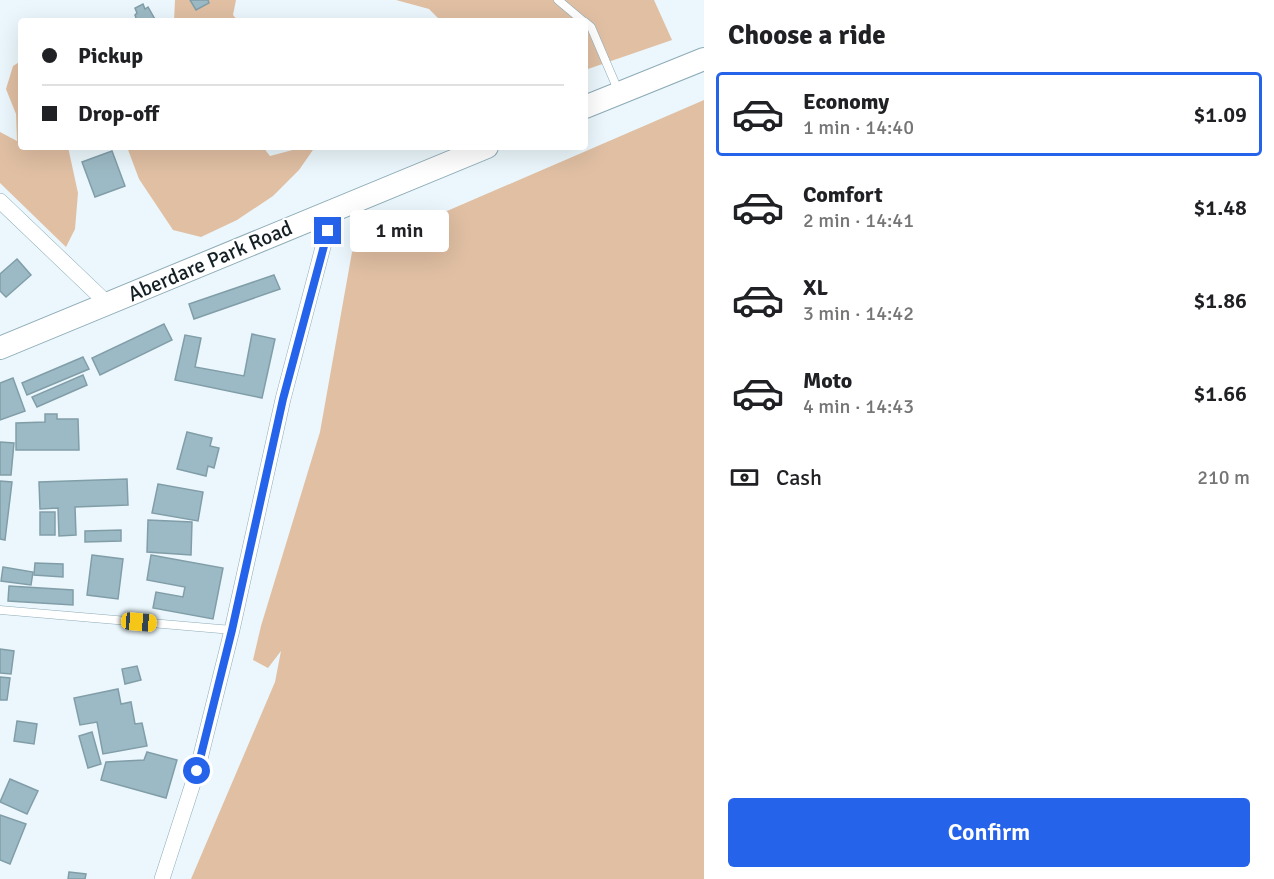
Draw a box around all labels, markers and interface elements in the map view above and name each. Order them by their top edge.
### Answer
text: Choose a ride [728,19,886,52]
text: Pickup [78,42,143,69]
icon: car [731,87,785,141]
text: Economy [803,88,889,115]
text: Drop-off [78,100,159,127]
text: $1.09 [1193,101,1247,128]
text: 1 min · 14:40 [803,115,914,140]
icon: car [731,180,785,234]
text: Comfort [803,181,883,208]
text: $1.48 [1193,194,1247,221]
text: 2 min · 14:41 [803,208,914,233]
callout: 1 min [349,210,448,252]
street label: Aberdare Park Road [124,215,296,307]
route end [314,217,341,244]
text: 1 min [376,218,423,243]
icon: car [731,273,785,327]
text: XL [803,274,828,301]
text: $1.86 [1193,287,1247,314]
text: 3 min · 14:42 [803,301,914,326]
icon: car [731,366,785,420]
text: Moto [803,367,852,394]
text: $1.66 [1193,380,1247,407]
text: 4 min · 14:43 [803,394,914,419]
icon: cash [728,461,761,494]
text: Cash [776,464,822,491]
text: 210 m [1197,465,1250,490]
car [120,611,158,633]
route start [183,757,210,784]
button: Confirm [728,798,1250,867]

